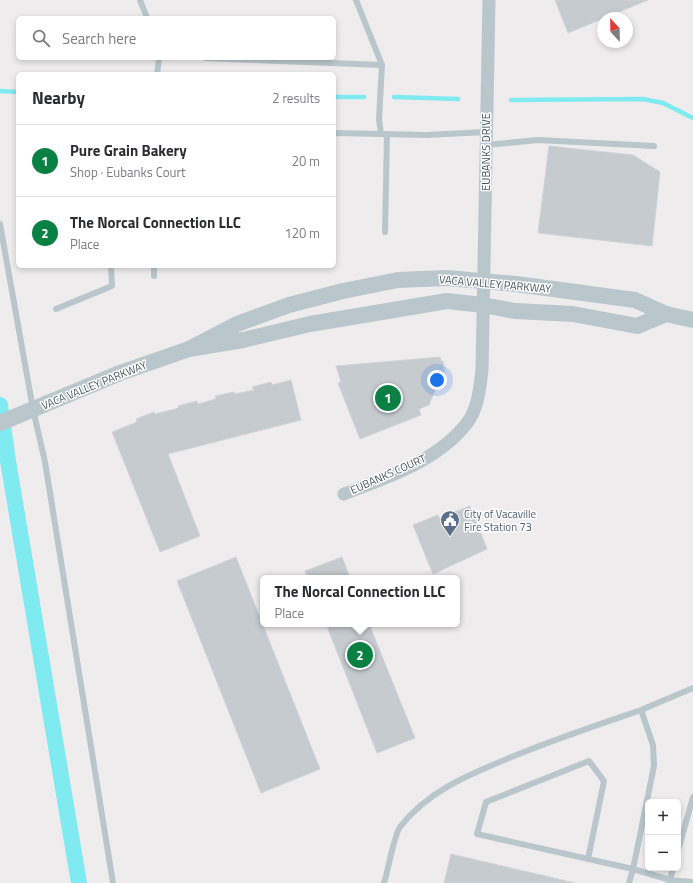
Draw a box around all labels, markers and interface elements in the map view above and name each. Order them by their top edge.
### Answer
north arrow [597,12,633,48]
search box [16,16,336,60]
icon: search [30,27,52,49]
text: Search here [62,27,136,50]
text: Nearby [32,85,85,111]
text: 2 results [272,88,320,108]
street label: EUBANKS DRIVE [478,113,494,191]
text: Pure Grain Bakery [70,139,187,162]
text: 1 [41,151,49,171]
text: 20 m [292,151,320,171]
text: Shop · Eubanks Court [70,162,186,182]
text: The Norcal Connection LLC [70,211,241,234]
text: 2 [41,223,49,243]
text: 120 m [284,223,320,243]
text: Place [70,234,99,254]
street label: VACA VALLEY PARKWAY [438,271,552,297]
street label: VACA VALLEY PARKWAY [39,357,149,413]
your location [427,370,447,390]
pin: 1 [375,383,401,413]
street label: EUBANKS COURT [348,450,429,498]
place label: City of Vacaville Fire Station 73 [464,506,537,535]
public building icon: City of Vacaville Fire Station 73 [439,509,461,537]
popup [260,575,460,627]
text: The Norcal Connection LLC [275,580,445,603]
text: Place [275,603,304,623]
pin: 2 [347,640,373,670]
map controls [645,799,681,871]
button: + [645,799,681,835]
button: − [645,835,681,871]

